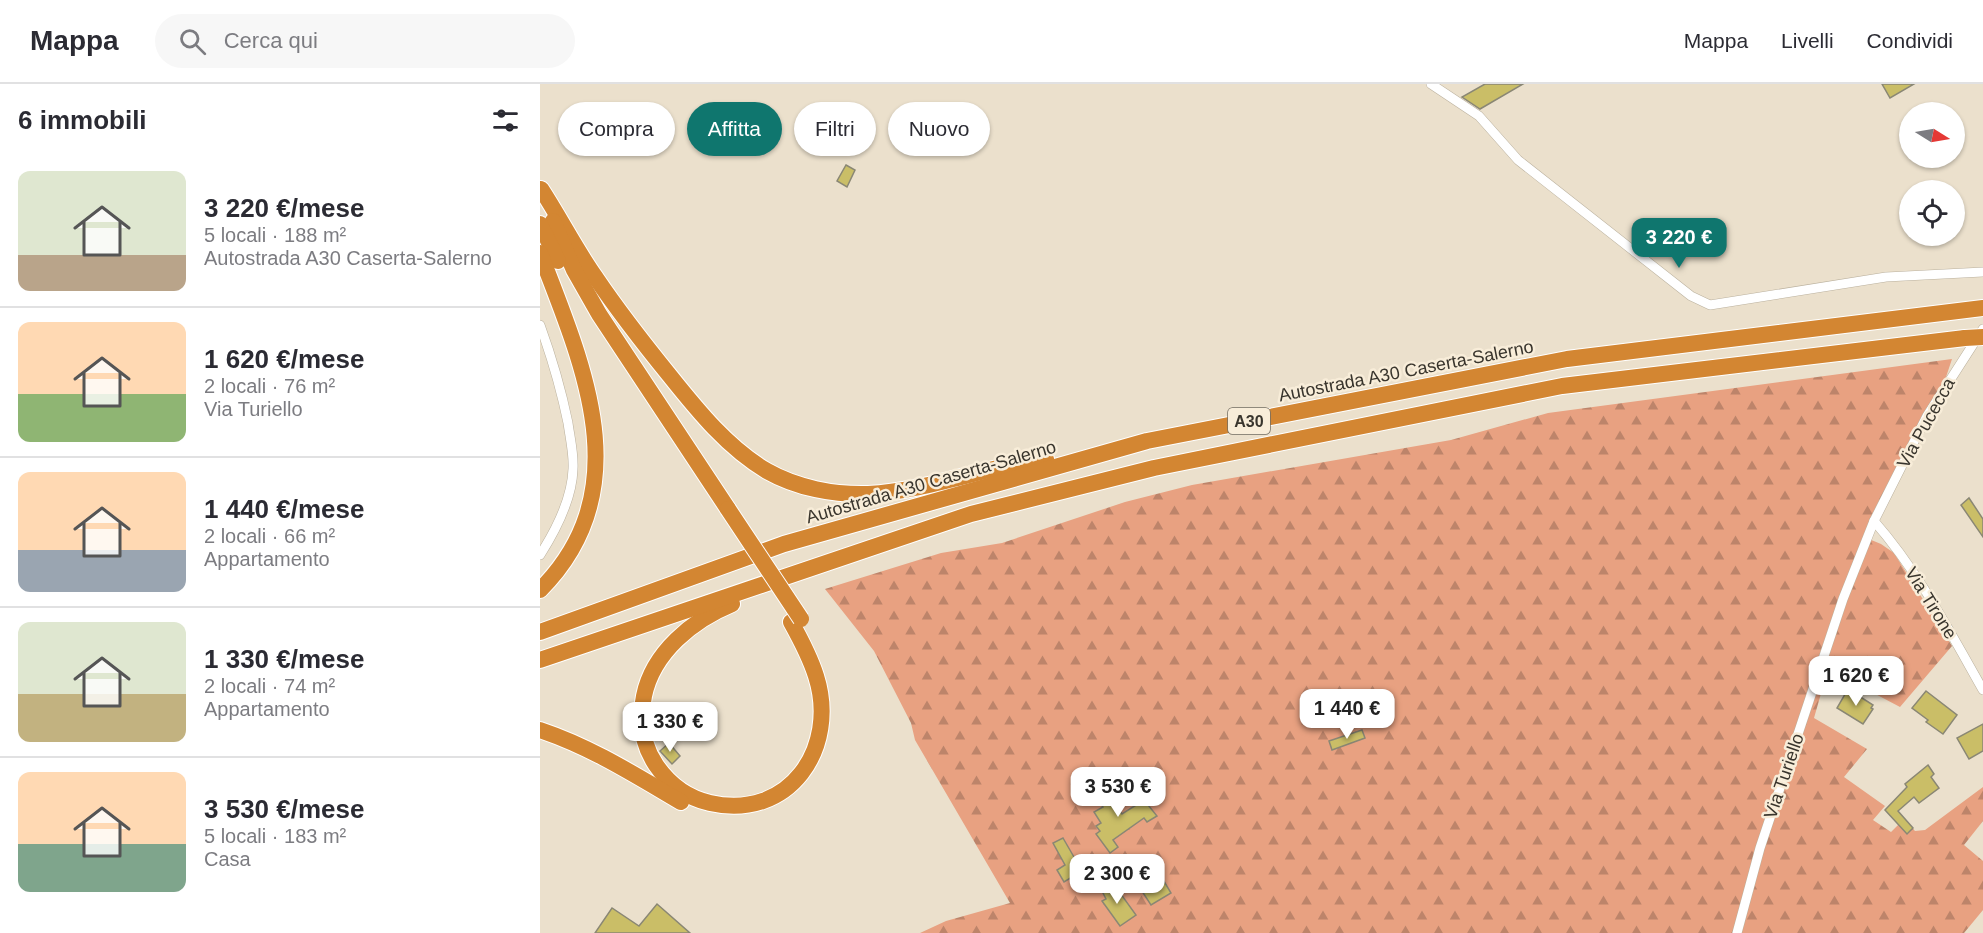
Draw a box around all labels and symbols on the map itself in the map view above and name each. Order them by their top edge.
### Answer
north arrow [1899,102,1965,168]
pin: 3 220 € [1624,218,1734,269]
street label: Autostrada A30 Caserta-Salerno [1277,336,1535,406]
street label: Via Pucecca [1893,374,1959,471]
road number: A30 [1228,408,1270,434]
street label: Autostrada A30 Caserta-Salerno [804,437,1058,527]
street label: Via Tirone [1901,563,1961,643]
pin: 1 620 € [1801,656,1911,707]
pin: 1 440 € [1292,689,1402,740]
pin: 1 330 € [615,702,725,753]
street label: Via Turiello [1760,731,1808,821]
pin: 3 530 € [1063,767,1173,818]
pin: 2 300 € [1062,854,1172,905]

